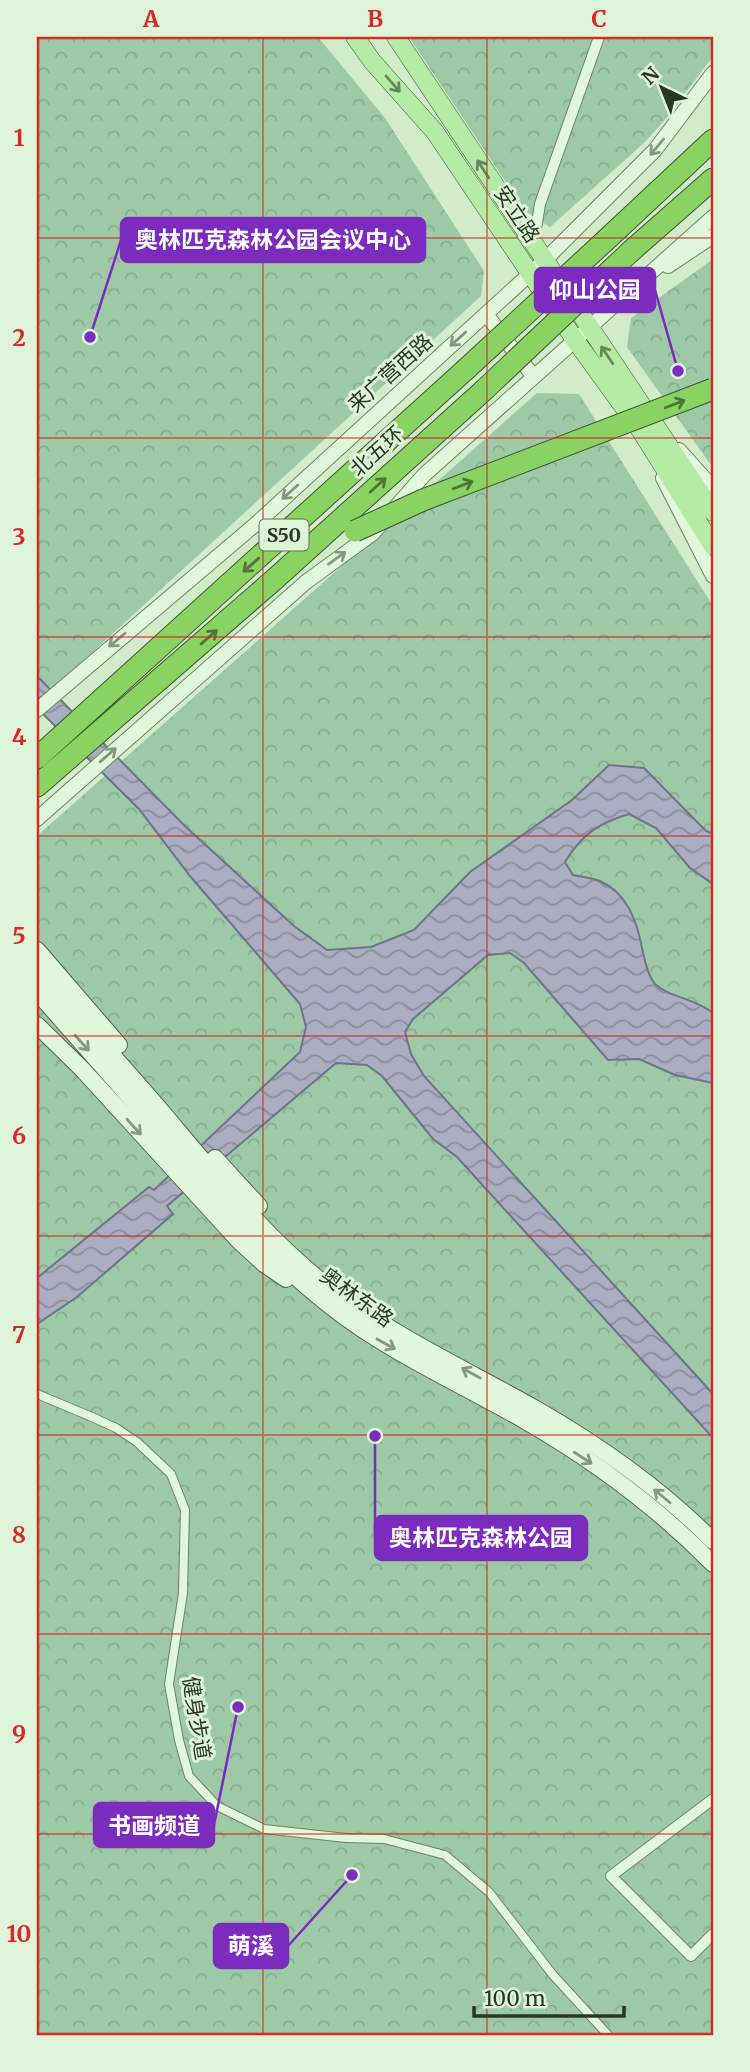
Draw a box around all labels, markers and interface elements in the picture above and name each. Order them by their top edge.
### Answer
text: A [142,4,160,33]
text: B [367,4,383,33]
text: C [591,4,607,33]
north arrow [628,52,698,122]
text: N [637,62,664,89]
one-way arrow [385,75,401,93]
text: 1 [14,123,25,152]
one-way arrow [649,138,665,156]
one-way arrow [476,159,490,179]
street label: 安立路 [488,180,546,248]
callout: 奥林匹克森林公园会议中心 [121,218,425,262]
text: 奥林匹克森林公园会议中心 [135,225,411,254]
callout: 仰山公园 [535,268,655,312]
text: 仰山公园 [549,275,641,304]
text: 2 [12,323,26,352]
street label: 来广营西路 [342,328,438,418]
one-way arrow [449,331,467,347]
one-way arrow [600,346,615,365]
one-way arrow [664,396,686,409]
street label: 北五环 [345,420,409,482]
one-way arrow [369,477,387,493]
one-way arrow [451,477,473,490]
one-way arrow [282,484,299,501]
road number: S50 [260,520,308,550]
text: 3 [12,522,26,551]
one-way arrow [328,551,347,566]
one-way arrow [242,557,260,573]
one-way arrow [199,629,217,645]
one-way arrow [109,632,127,648]
text: 4 [12,722,27,751]
one-way arrow [99,747,117,763]
text: 5 [12,921,26,950]
one-way arrow [74,1034,91,1051]
one-way arrow [126,1118,142,1136]
text: 6 [12,1121,26,1150]
street label: 奥林东路 [315,1261,399,1333]
text: 7 [12,1320,26,1349]
one-way arrow [376,1337,396,1351]
one-way arrow [462,1366,482,1380]
one-way arrow [573,1451,593,1465]
one-way arrow [654,1488,672,1504]
callout: 奥林匹克森林公园 [375,1516,587,1560]
text: 8 [12,1520,26,1549]
text: 奥林匹克森林公园 [389,1523,573,1552]
street label: 健身步道 [177,1674,217,1762]
text: 9 [12,1719,26,1748]
callout: 书画频道 [94,1803,214,1847]
text: 书画频道 [108,1811,200,1840]
text: 10 [7,1919,31,1948]
callout: 萌溪 [214,1924,288,1968]
text: 萌溪 [228,1931,274,1960]
scale bar [474,1974,624,2018]
text: 100 m [484,1985,546,2012]

